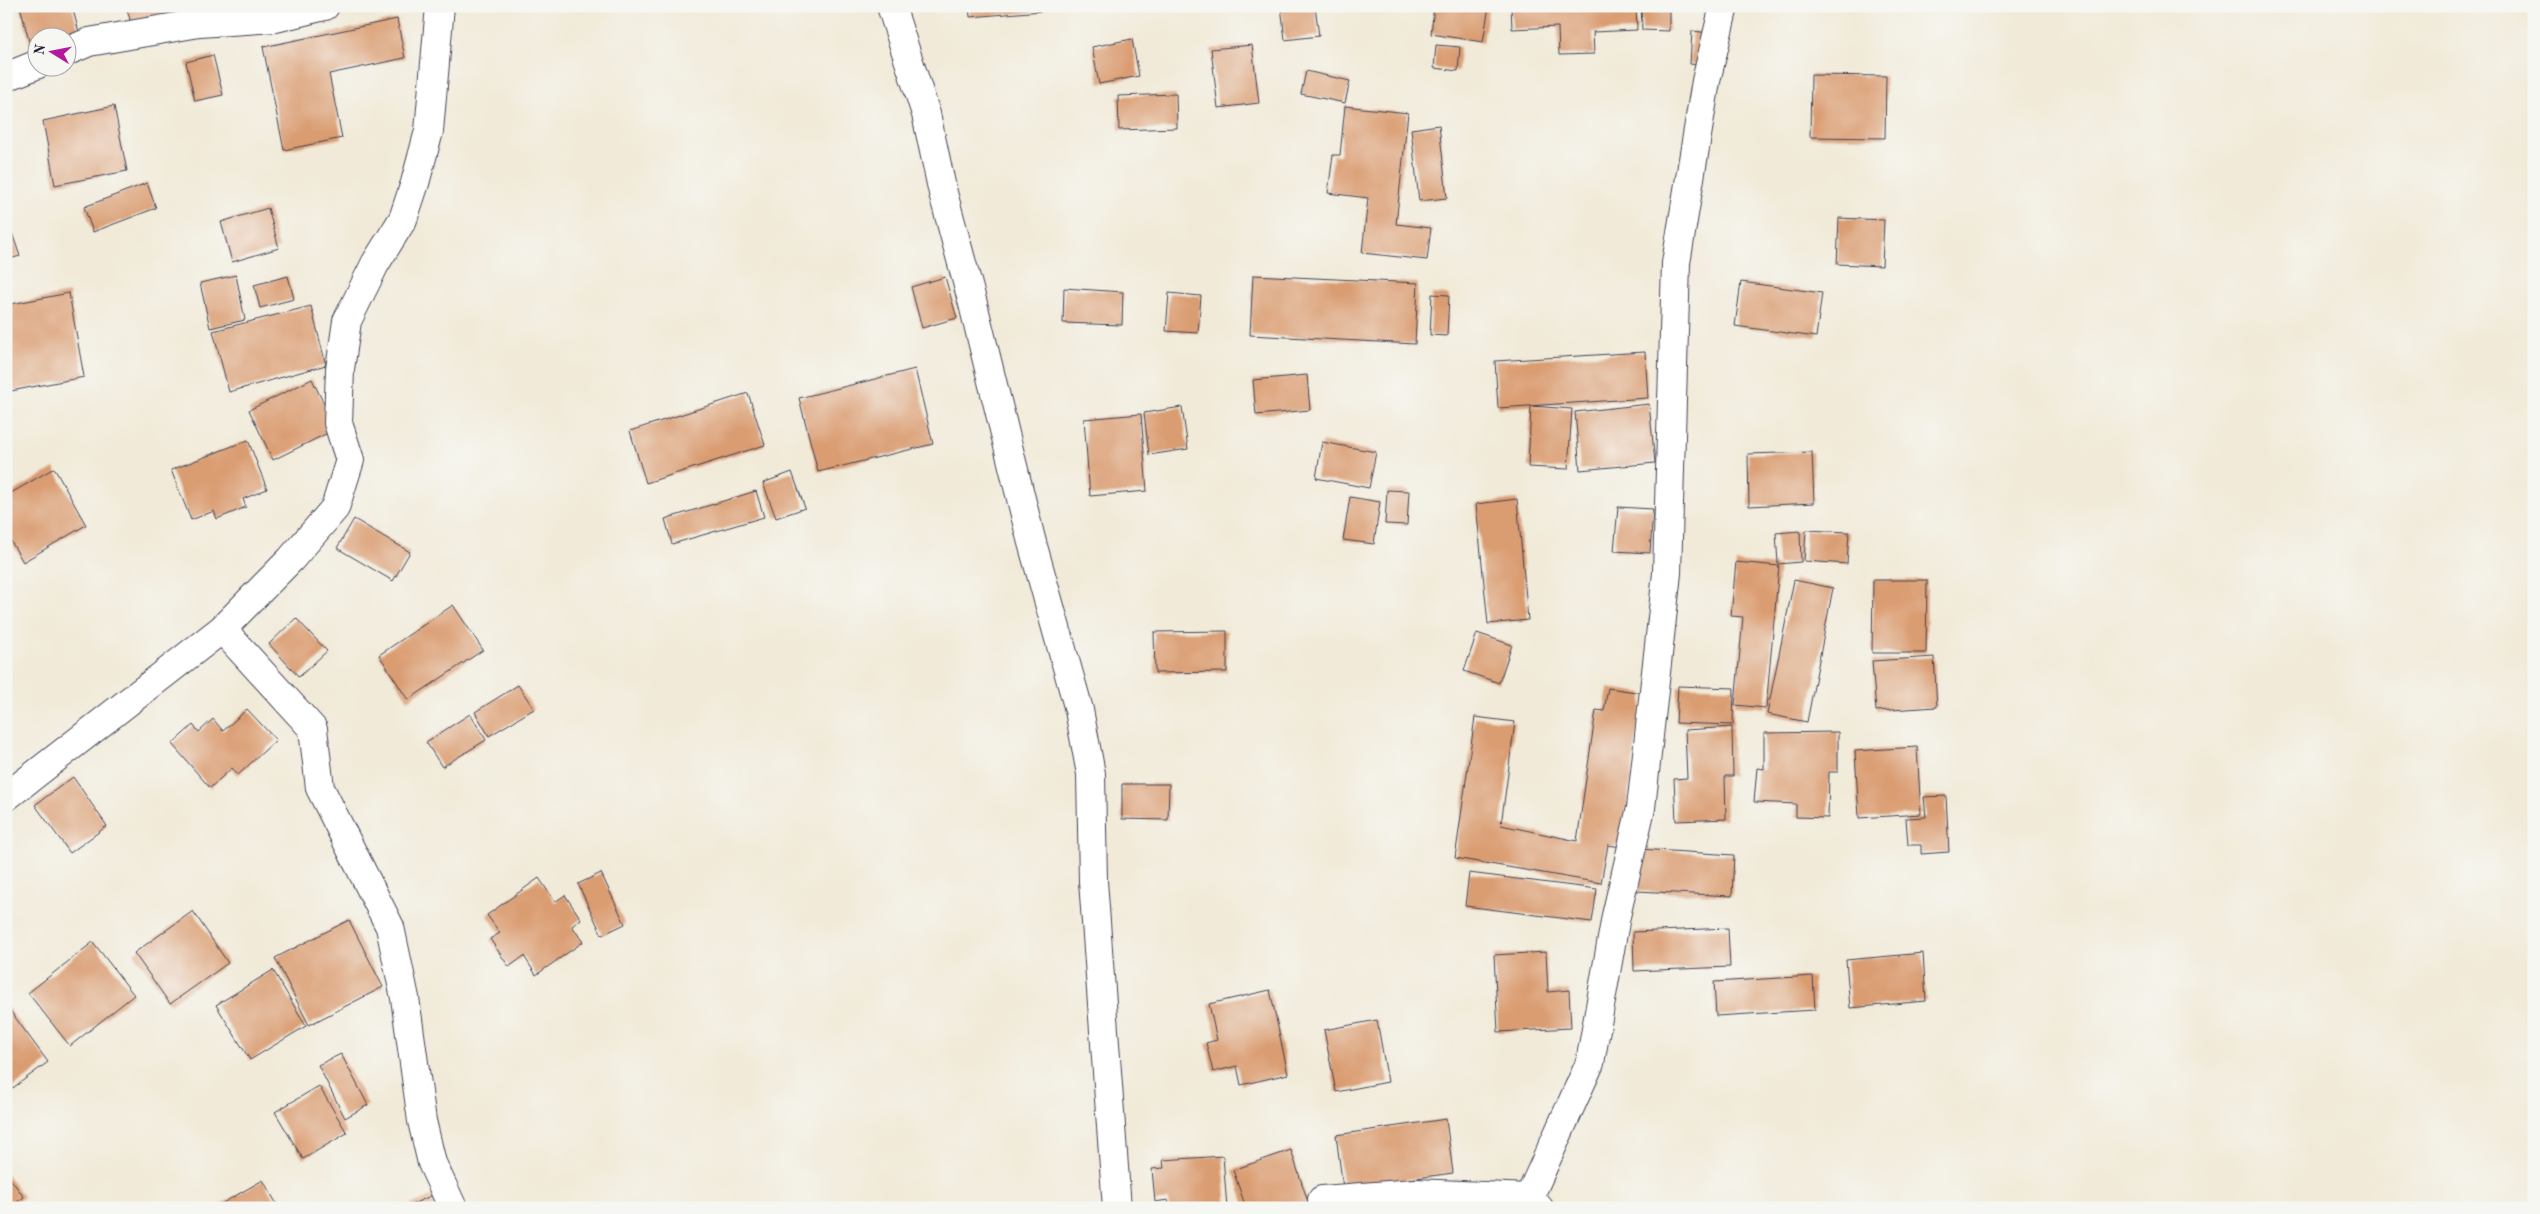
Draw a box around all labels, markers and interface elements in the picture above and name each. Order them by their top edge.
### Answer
north arrow [28,28,78,78]
text: N [32,43,48,56]

